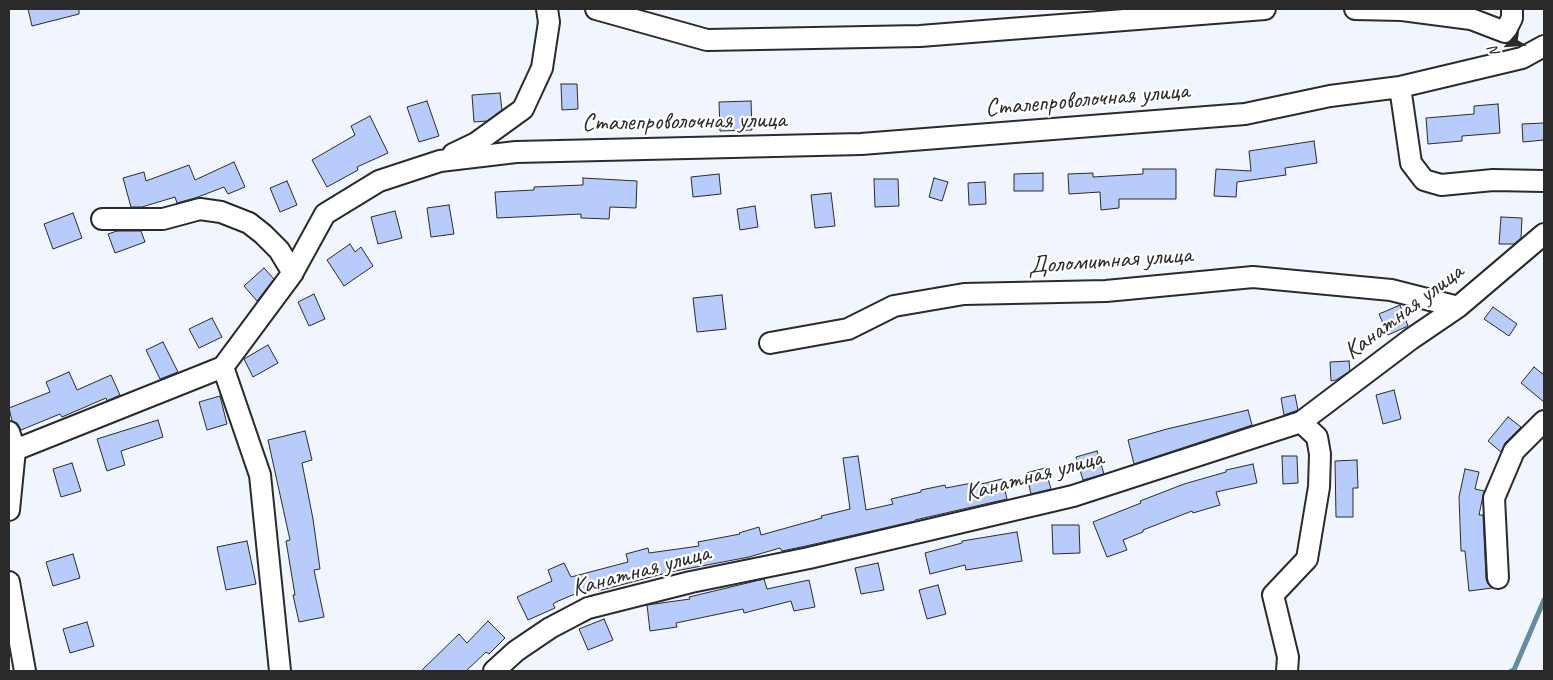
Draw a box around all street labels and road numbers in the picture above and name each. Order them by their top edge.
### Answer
street label: Сталепроволочная улица [984,76,1190,124]
street label: Сталепроволочная улица [582,105,786,139]
street label: Доломитная улица [1027,240,1193,282]
street label: Канатная улица [1338,257,1470,367]
street label: Канатная улица [962,443,1106,509]
street label: Канатная улица [569,538,713,604]

